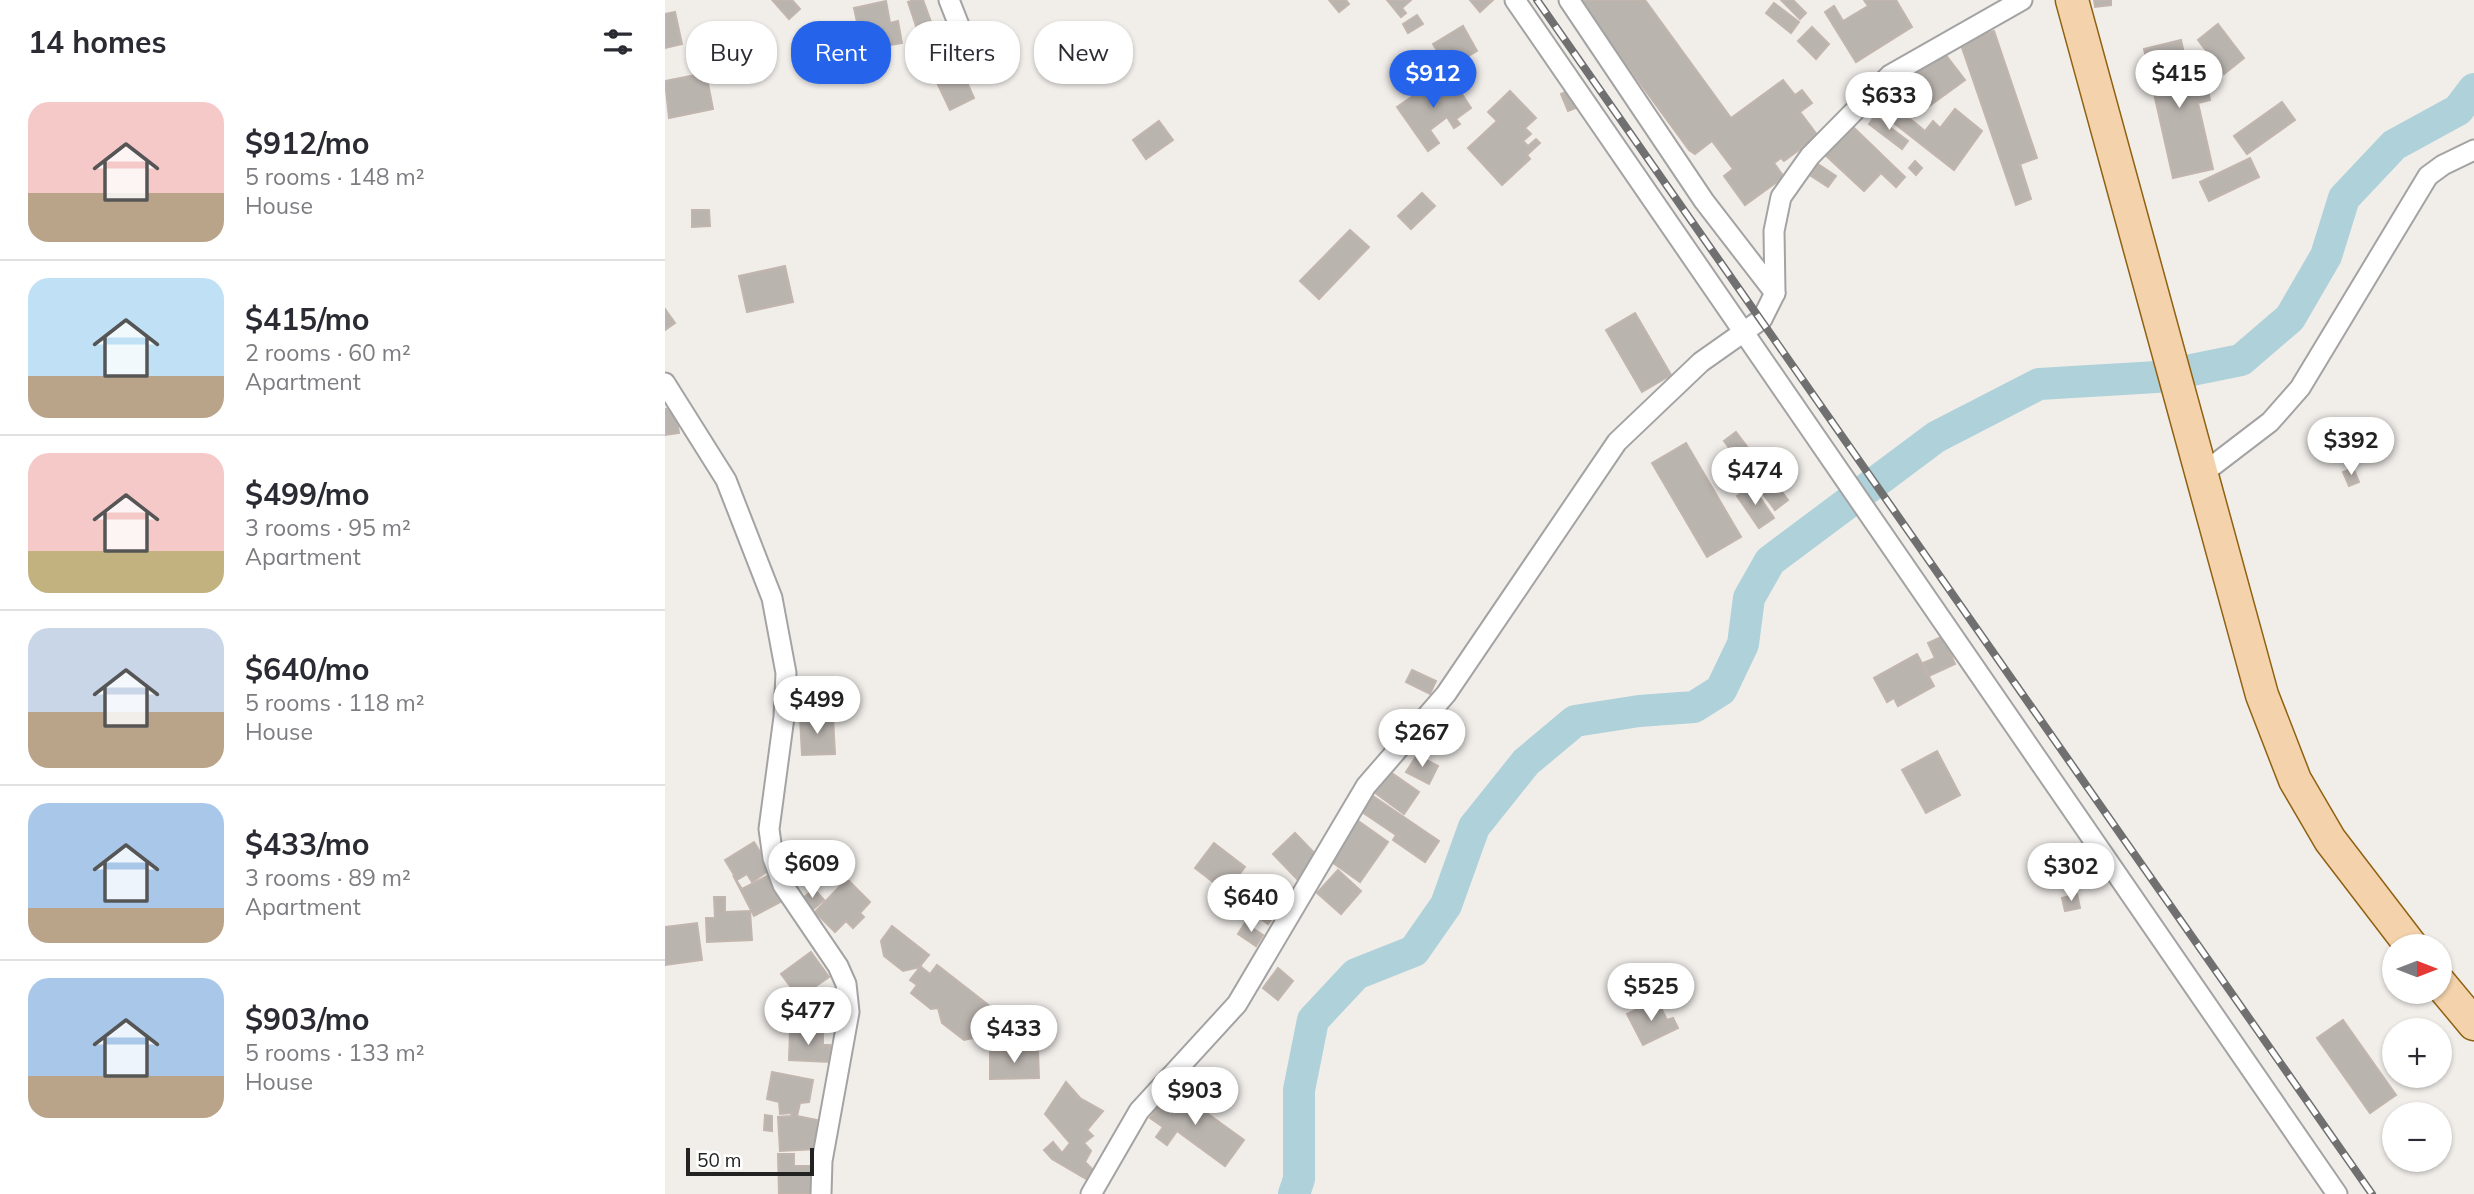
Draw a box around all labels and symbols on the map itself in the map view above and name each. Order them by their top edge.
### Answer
pin: $912 [1392,50,1474,110]
pin: $415 [2138,50,2220,110]
pin: $633 [1848,72,1930,132]
pin: $392 [2310,418,2392,477]
pin: $474 [1714,448,1796,507]
pin: $499 [776,676,858,736]
pin: $267 [1381,710,1463,769]
pin: $609 [771,841,853,900]
pin: $302 [2030,844,2112,903]
pin: $640 [1210,874,1292,934]
north arrow [2382,934,2452,1004]
pin: $525 [1610,964,1692,1023]
pin: $477 [767,988,849,1047]
pin: $433 [973,1006,1055,1065]
pin: $903 [1154,1068,1236,1127]
scale bar [686,1145,814,1177]

